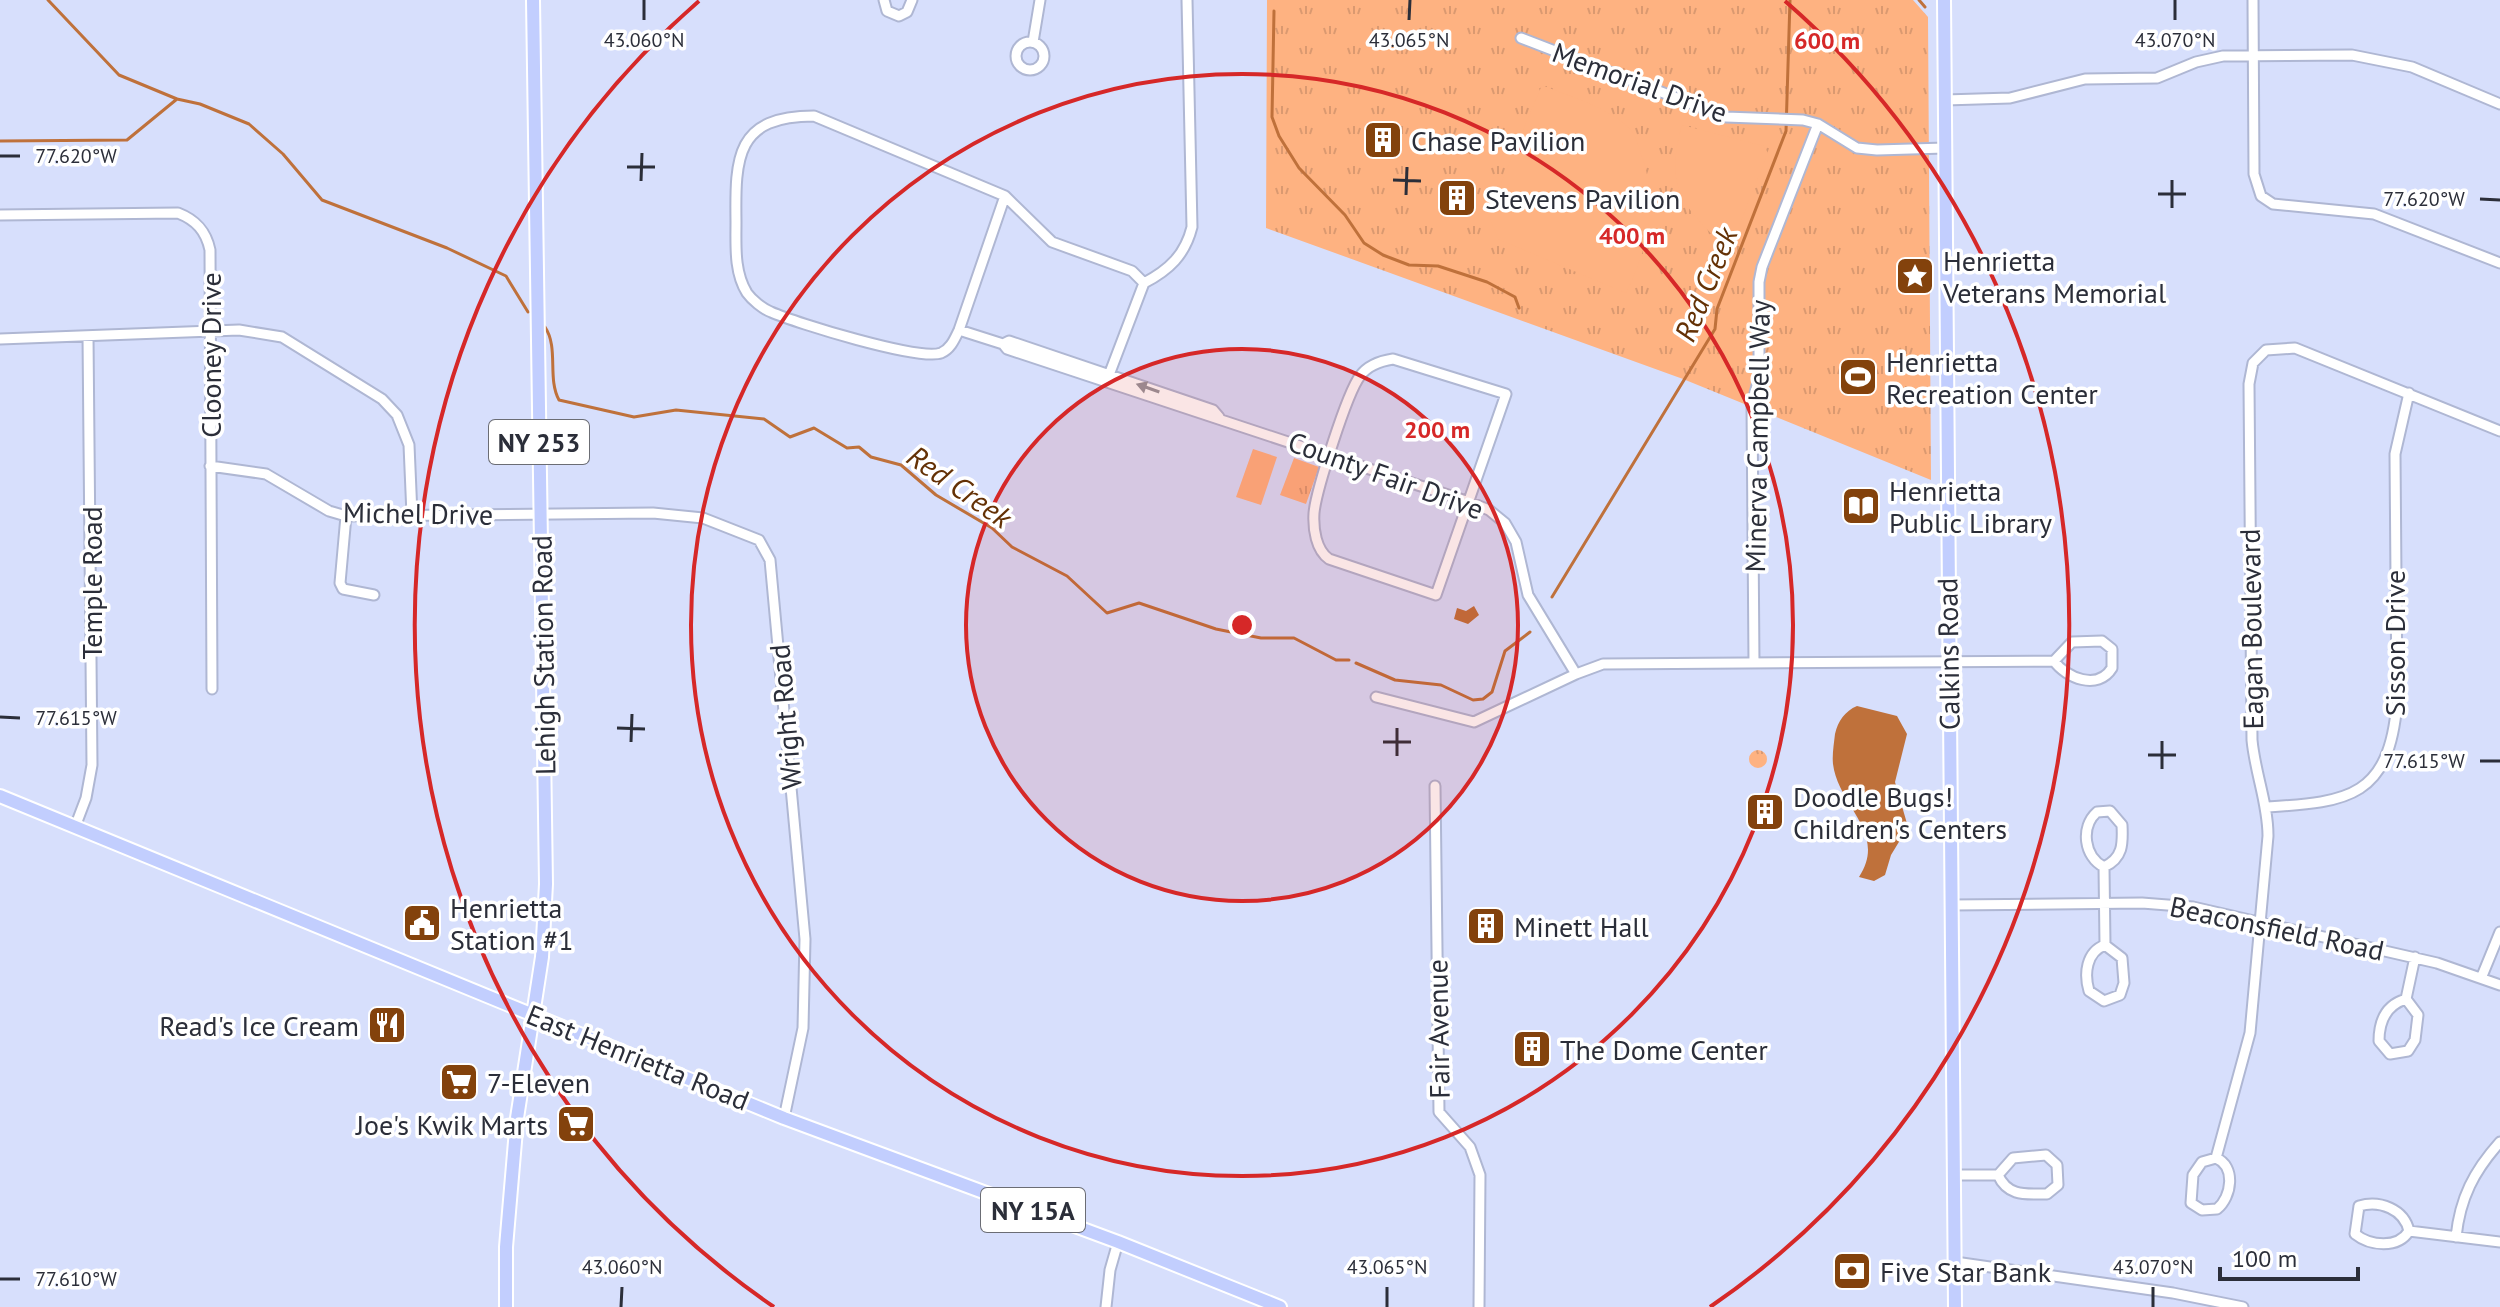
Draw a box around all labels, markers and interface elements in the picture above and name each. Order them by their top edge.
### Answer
text: 600 m [1794,25,1860,56]
text: 43.060°N [604,27,684,53]
text: 43.065°N [1369,27,1449,53]
text: 43.070°N [2135,27,2215,53]
street label: Memorial Drive [1547,33,1733,131]
building icon: Chase Pavilion [1362,119,1404,161]
place label: Chase Pavilion [1411,122,1585,159]
text: 77.620°W [35,143,117,169]
building icon: Stevens Pavilion [1436,177,1478,219]
place label: Stevens Pavilion [1485,180,1680,217]
text: 77.620°W [2383,186,2465,212]
text: 400 m [1599,220,1665,251]
water label: Red Creek [1665,220,1746,347]
place label: Henrietta Veterans Memorial [1942,242,2166,311]
place icon: Henrietta Veterans Memorial [1894,255,1936,297]
street label: Clooney Drive [192,272,229,438]
street label: Minerva Campbell Way [1736,299,1778,573]
place label: Henrietta Recreation Center [1886,343,2098,412]
sports icon: Henrietta Recreation Center [1837,356,1879,398]
one-way arrow [1136,381,1160,393]
text: 200 m [1404,414,1470,445]
road number: NY 253 [489,420,589,464]
street label: County Fair Drive [1283,423,1489,527]
water label: Red Creek [900,436,1021,537]
place label: Henrietta Public Library [1889,472,2052,541]
library icon: Henrietta Public Library [1840,485,1882,527]
street label: Michel Drive [343,493,493,533]
street label: Temple Road [73,506,110,660]
street label: Eagan Boulevard [2231,528,2271,730]
street label: Lehigh Station Road [522,535,564,775]
street label: Sisson Drive [2376,570,2413,716]
street label: Calkins Road [1928,578,1968,730]
centre of rings [1228,611,1256,639]
street label: Wright Road [760,643,810,791]
text: 77.615°W [35,705,117,731]
text: 77.615°W [2383,748,2465,774]
place label: Doodle Bugs! Children's Centers [1793,778,2007,847]
building icon: Doodle Bugs! Children's Centers [1744,791,1786,833]
street label: Beaconsfield Road [2167,887,2387,969]
place label: Henrietta Station #1 [450,889,574,958]
public building icon: Henrietta Station #1 [401,902,443,944]
building icon: Minett Hall [1465,905,1507,947]
place label: Minett Hall [1514,908,1649,945]
street label: Fair Avenue [1418,959,1458,1099]
street label: East Henrietta Road [521,995,755,1119]
restaurant icon: Read's Ice Cream [366,1004,408,1046]
place label: Read's Ice Cream [159,1007,359,1044]
building icon: The Dome Center [1511,1028,1553,1070]
place label: The Dome Center [1560,1031,1768,1068]
supermarket icon: 7-Eleven [438,1061,480,1103]
place label: 7-Eleven [487,1064,590,1101]
supermarket icon: Joe's Kwik Marts [555,1103,597,1145]
place label: Joe's Kwik Marts [355,1106,548,1143]
road number: NY 15A [981,1188,1085,1232]
scale bar [2220,1231,2358,1281]
text: 100 m [2232,1243,2297,1274]
bank icon: Five Star Bank [1831,1250,1873,1292]
place label: Five Star Bank [1880,1253,2052,1290]
text: 43.060°N [582,1254,662,1280]
text: 43.065°N [1347,1254,1427,1280]
text: 43.070°N [2113,1254,2193,1280]
text: 77.610°W [35,1266,117,1292]

